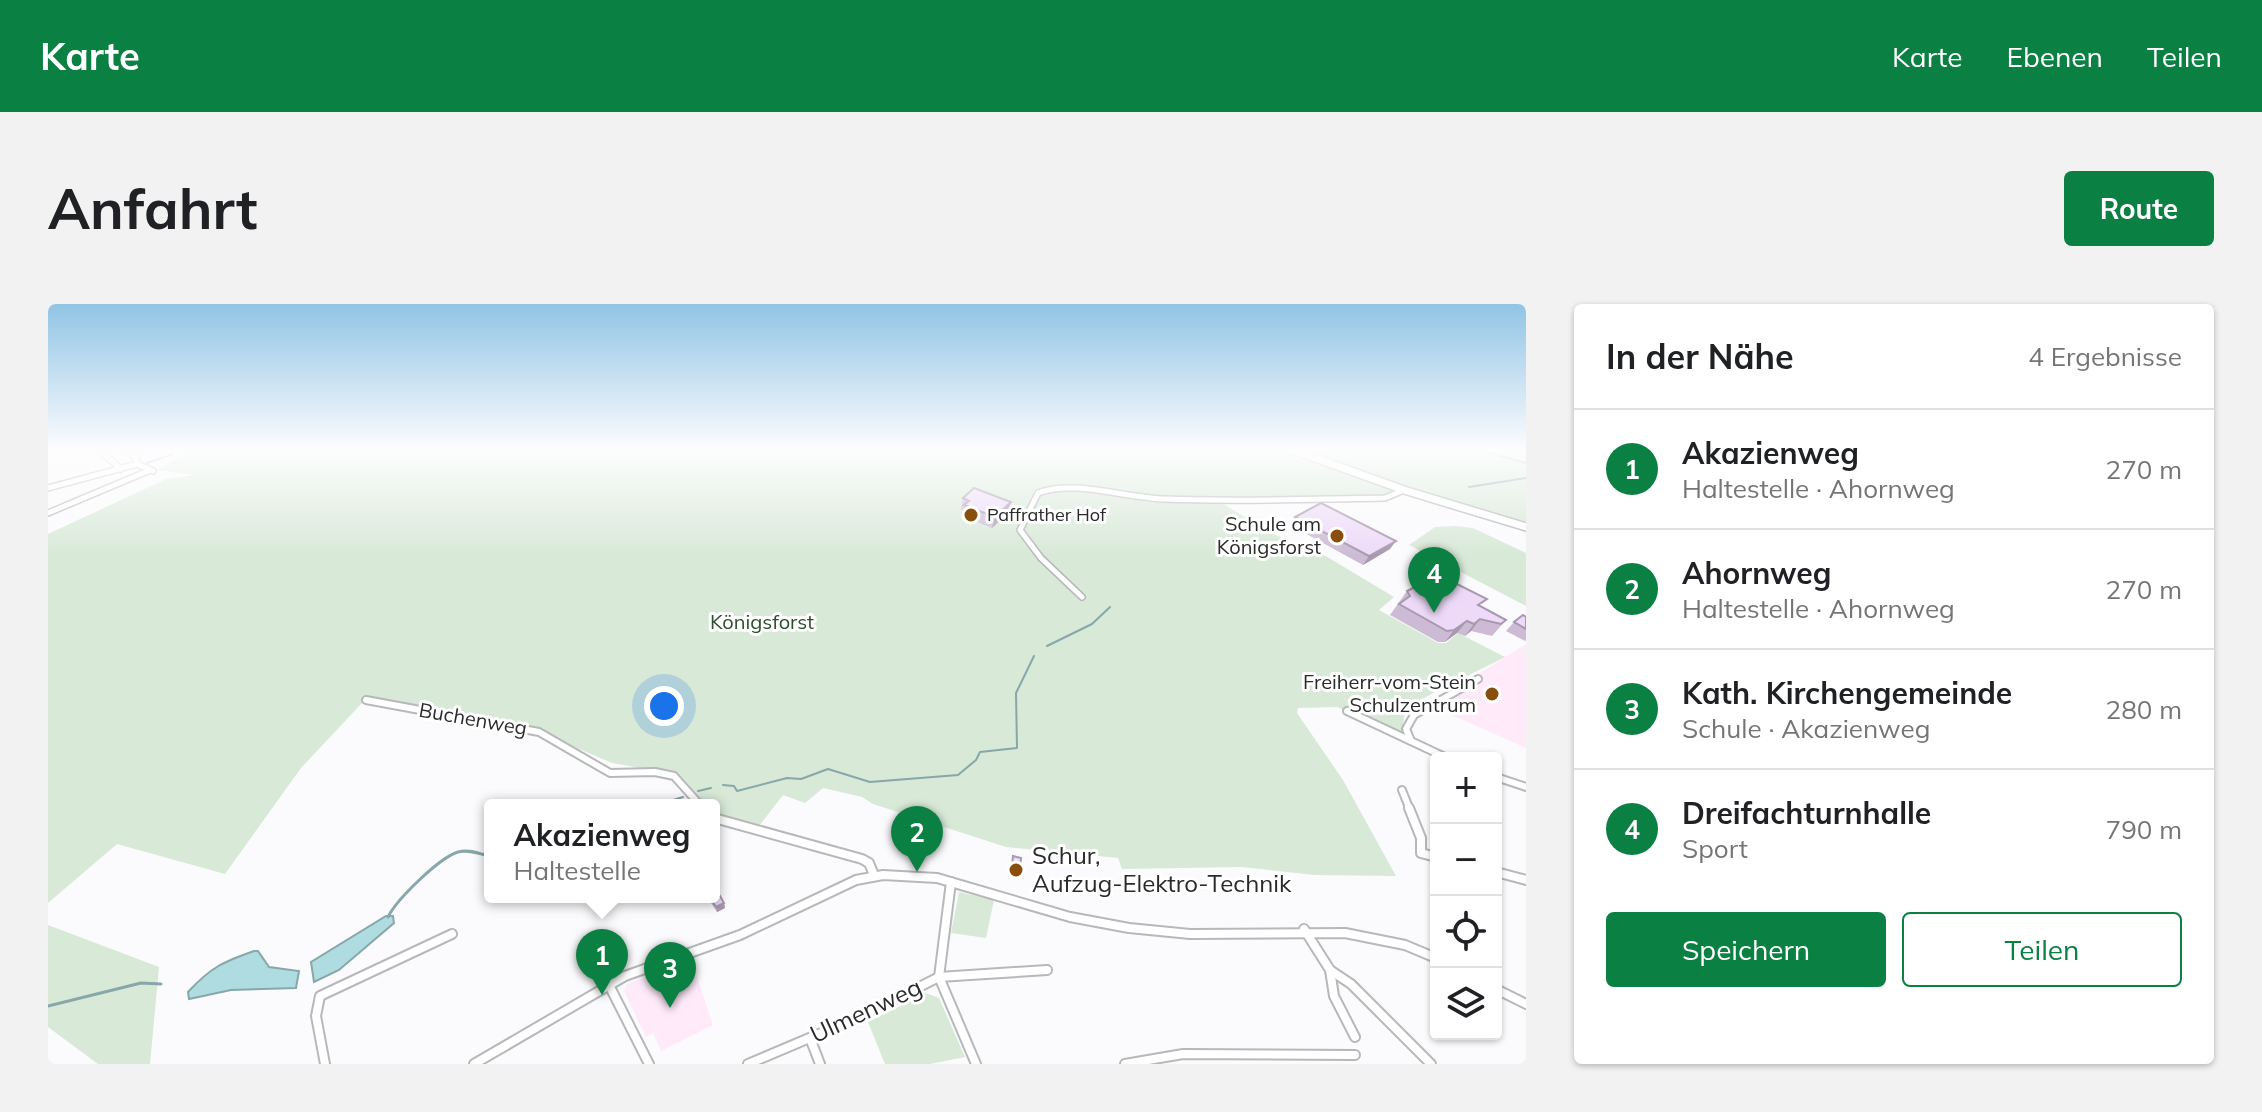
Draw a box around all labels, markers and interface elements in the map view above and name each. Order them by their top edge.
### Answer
text: Karte [40,32,140,80]
text: Karte [1892,39,1962,74]
text: Ebenen [2006,39,2103,74]
text: Teilen [2147,39,2222,74]
button: Route [2064,171,2214,246]
text: Anfahrt [48,173,257,243]
text: In der Nähe [1606,335,1794,378]
text: 4 Ergebnisse [2028,340,2182,373]
text: Akazienweg [1682,434,1859,472]
text: 1 [1624,453,1640,486]
text: 270 m [2106,453,2182,486]
text: Haltestelle · Ahornweg [1682,472,1955,505]
place label: Paffrather Hof [987,503,1107,526]
marker: Paffrather Hof [962,506,980,524]
place label: Schule am Königsforst [1217,511,1321,559]
marker: Schule am Königsforst [1328,527,1346,545]
pin: 4 [1408,547,1460,613]
text: Ahornweg [1682,554,1831,592]
text: 2 [1624,573,1640,606]
text: 270 m [2106,573,2182,606]
text: Haltestelle · Ahornweg [1682,592,1955,625]
park label: Königsforst [710,609,814,634]
place label: Freiherr-vom-Stein Schulzentrum [1303,669,1476,717]
text: Kath. Kirchengemeinde [1682,674,2012,712]
marker: Freiherr-vom-Stein Schulzentrum [1483,685,1501,703]
your location [644,686,684,726]
text: 3 [1624,693,1640,726]
text: 280 m [2106,693,2182,726]
street label: Buchenweg [417,697,529,740]
text: Schule · Akazienweg [1682,712,1930,745]
map controls [1430,752,1502,1040]
button: + [1430,752,1502,824]
text: Dreifachturnhalle [1682,794,1931,832]
popup [484,799,720,903]
pin: 2 [891,806,943,872]
text: 4 [1624,813,1640,846]
text: 790 m [2106,813,2182,846]
text: Akazienweg [514,816,690,854]
button: − [1430,824,1502,896]
text: Sport [1682,832,1748,865]
place label: Schur, Aufzug-Elektro-Technik [1032,840,1292,898]
text: Haltestelle [514,854,641,887]
marker: Schur, Aufzug-Elektro-Technik [1007,861,1025,879]
button: locate [1430,896,1502,968]
button: Speichern [1606,912,1886,987]
button: Teilen [1902,912,2182,987]
pin: 1 [576,929,628,995]
pin: 3 [644,942,696,1008]
button: layers [1430,968,1502,1040]
street label: Ulmenweg [805,971,926,1049]

